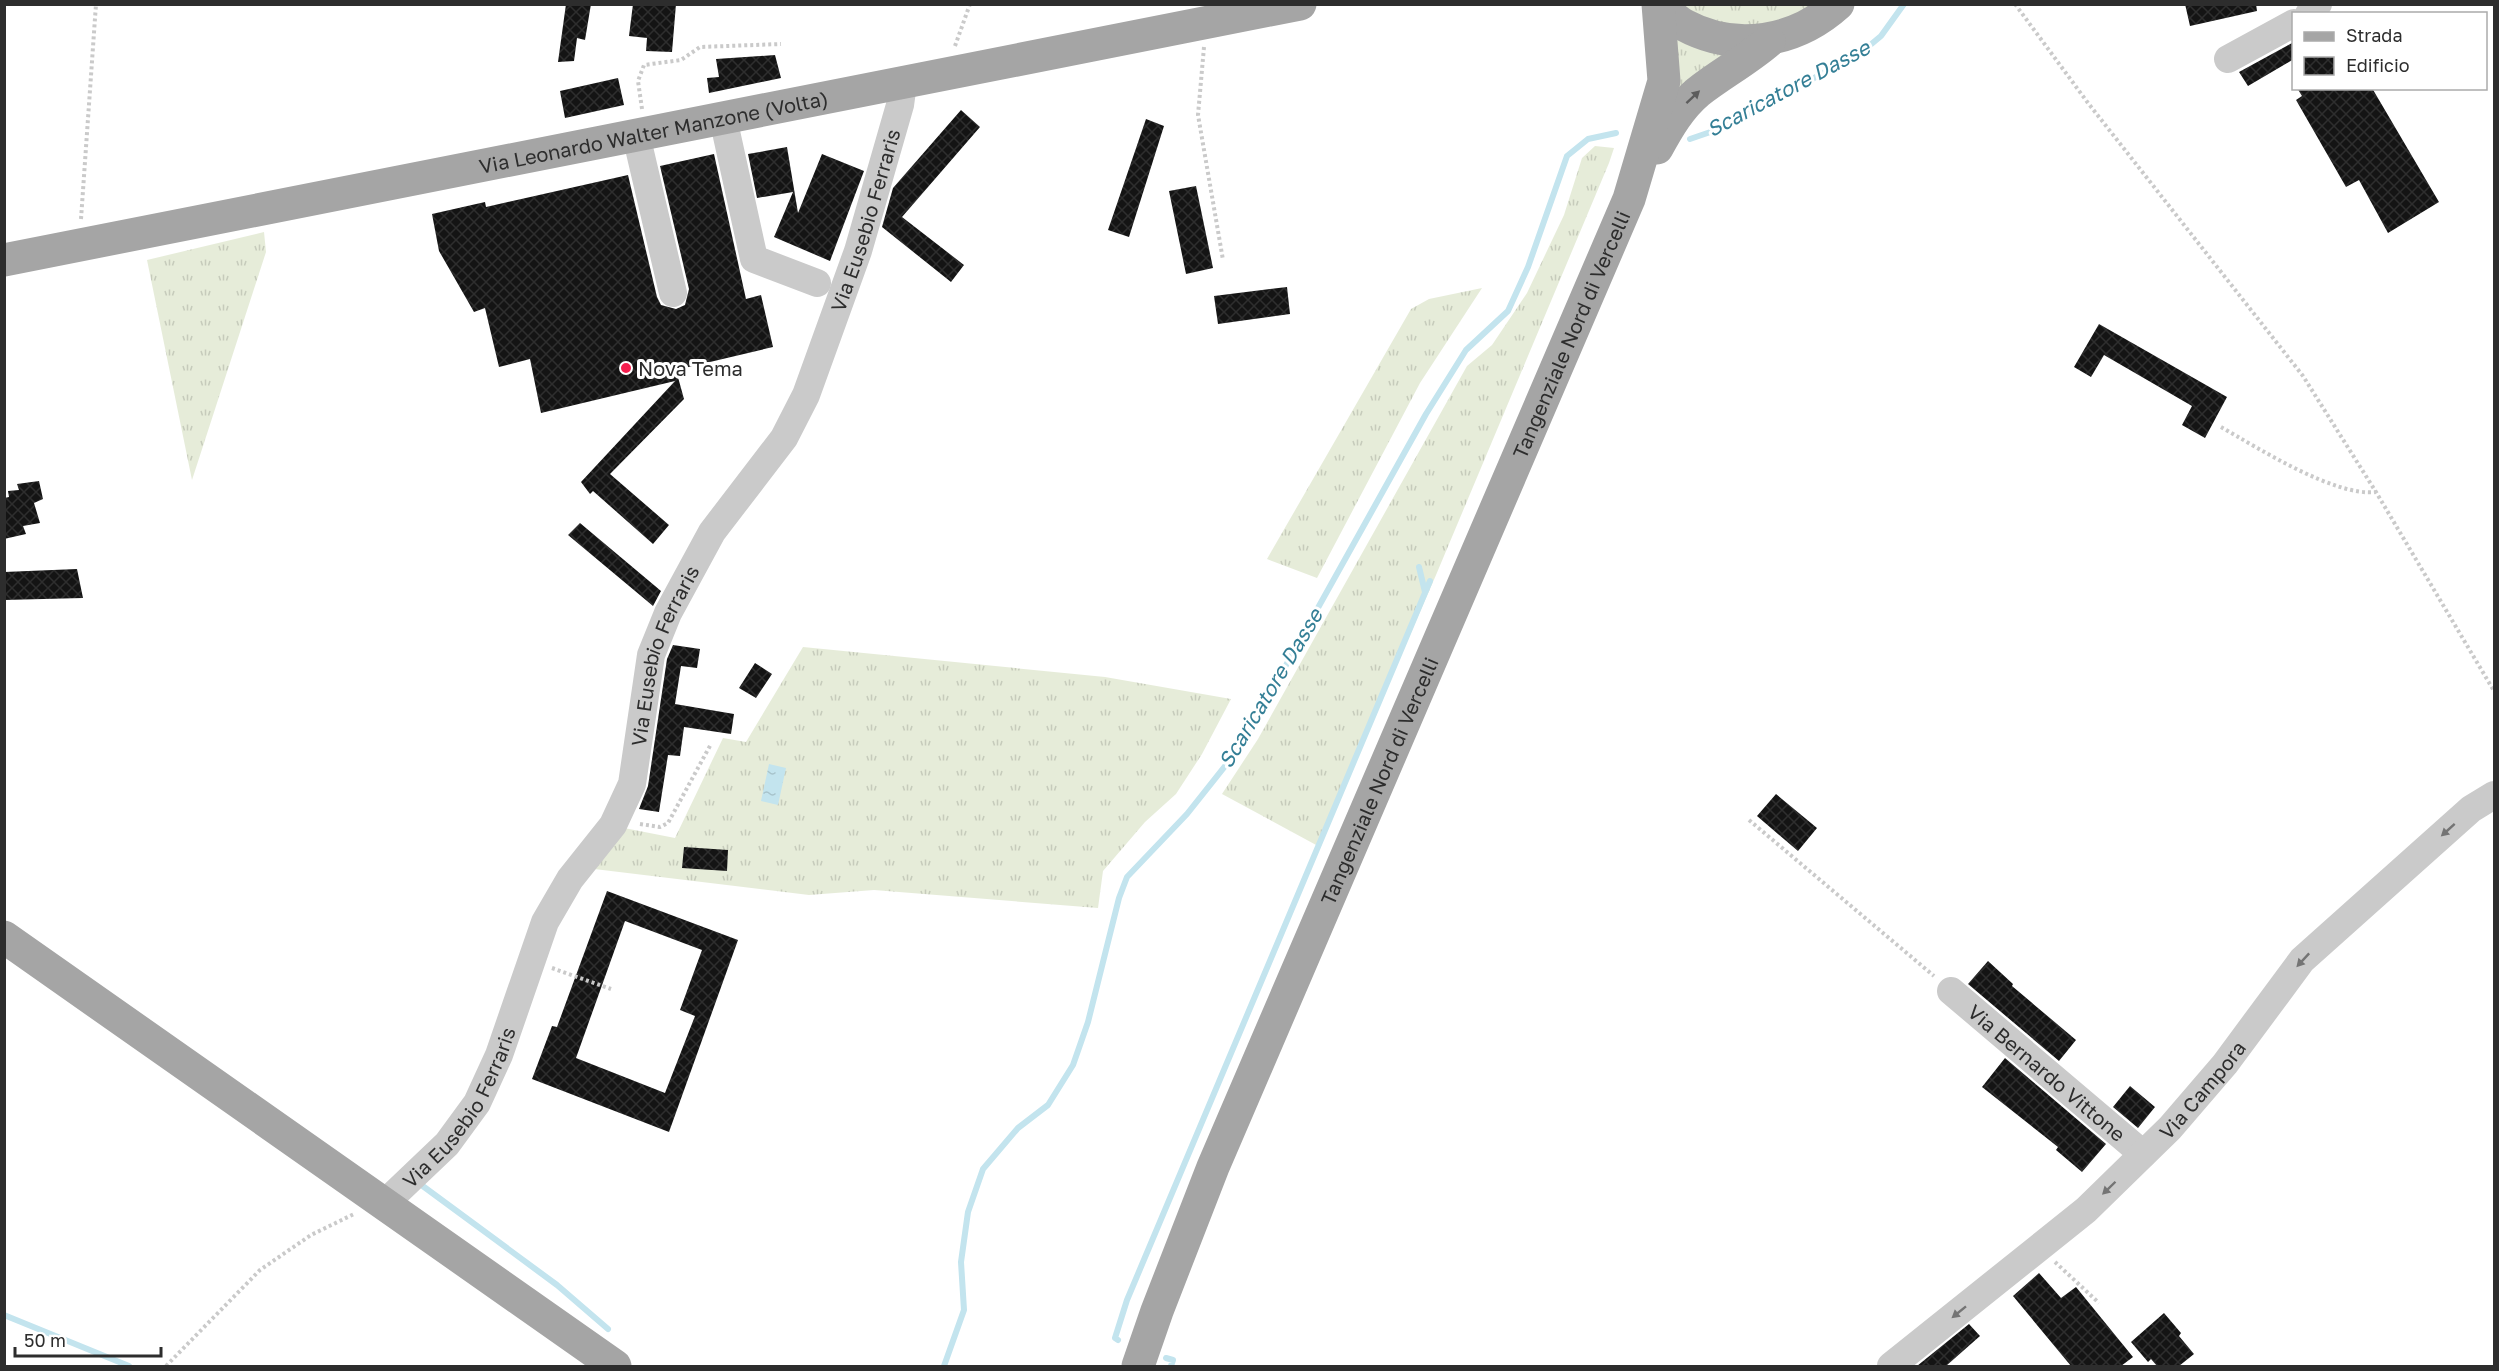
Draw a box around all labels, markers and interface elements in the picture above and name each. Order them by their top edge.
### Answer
legend [2292,12,2487,90]
text: Strada [2346,24,2403,46]
water label: Scaricatore Dasse [1702,33,1876,142]
text: Edificio [2346,54,2410,76]
street label: Via Leonardo Walter Manzone (Volta) [477,86,830,178]
one-way arrow [1686,90,1701,104]
street label: Via Eusebio Ferraris [825,126,905,315]
street label: Tangenziale Nord di Vercelli [1507,207,1635,462]
place label: Nova Tema [638,356,743,380]
marker: Nova Tema [619,361,633,375]
street label: Via Eusebio Ferraris [626,561,704,748]
water label: Scaricatore Dasse [1212,602,1329,772]
street label: Tangenziale Nord di Vercelli [1315,653,1443,908]
one-way arrow [2441,823,2456,836]
one-way arrow [2296,953,2310,968]
street label: Via Bernardo Vittone [1963,999,2131,1146]
street label: Via Eusebio Ferraris [397,1024,520,1192]
street label: Via Campora [2154,1036,2250,1144]
one-way arrow [2102,1180,2116,1194]
one-way arrow [1951,1305,1966,1318]
scale bar [15,1320,160,1358]
text: 50 m [24,1329,66,1351]

